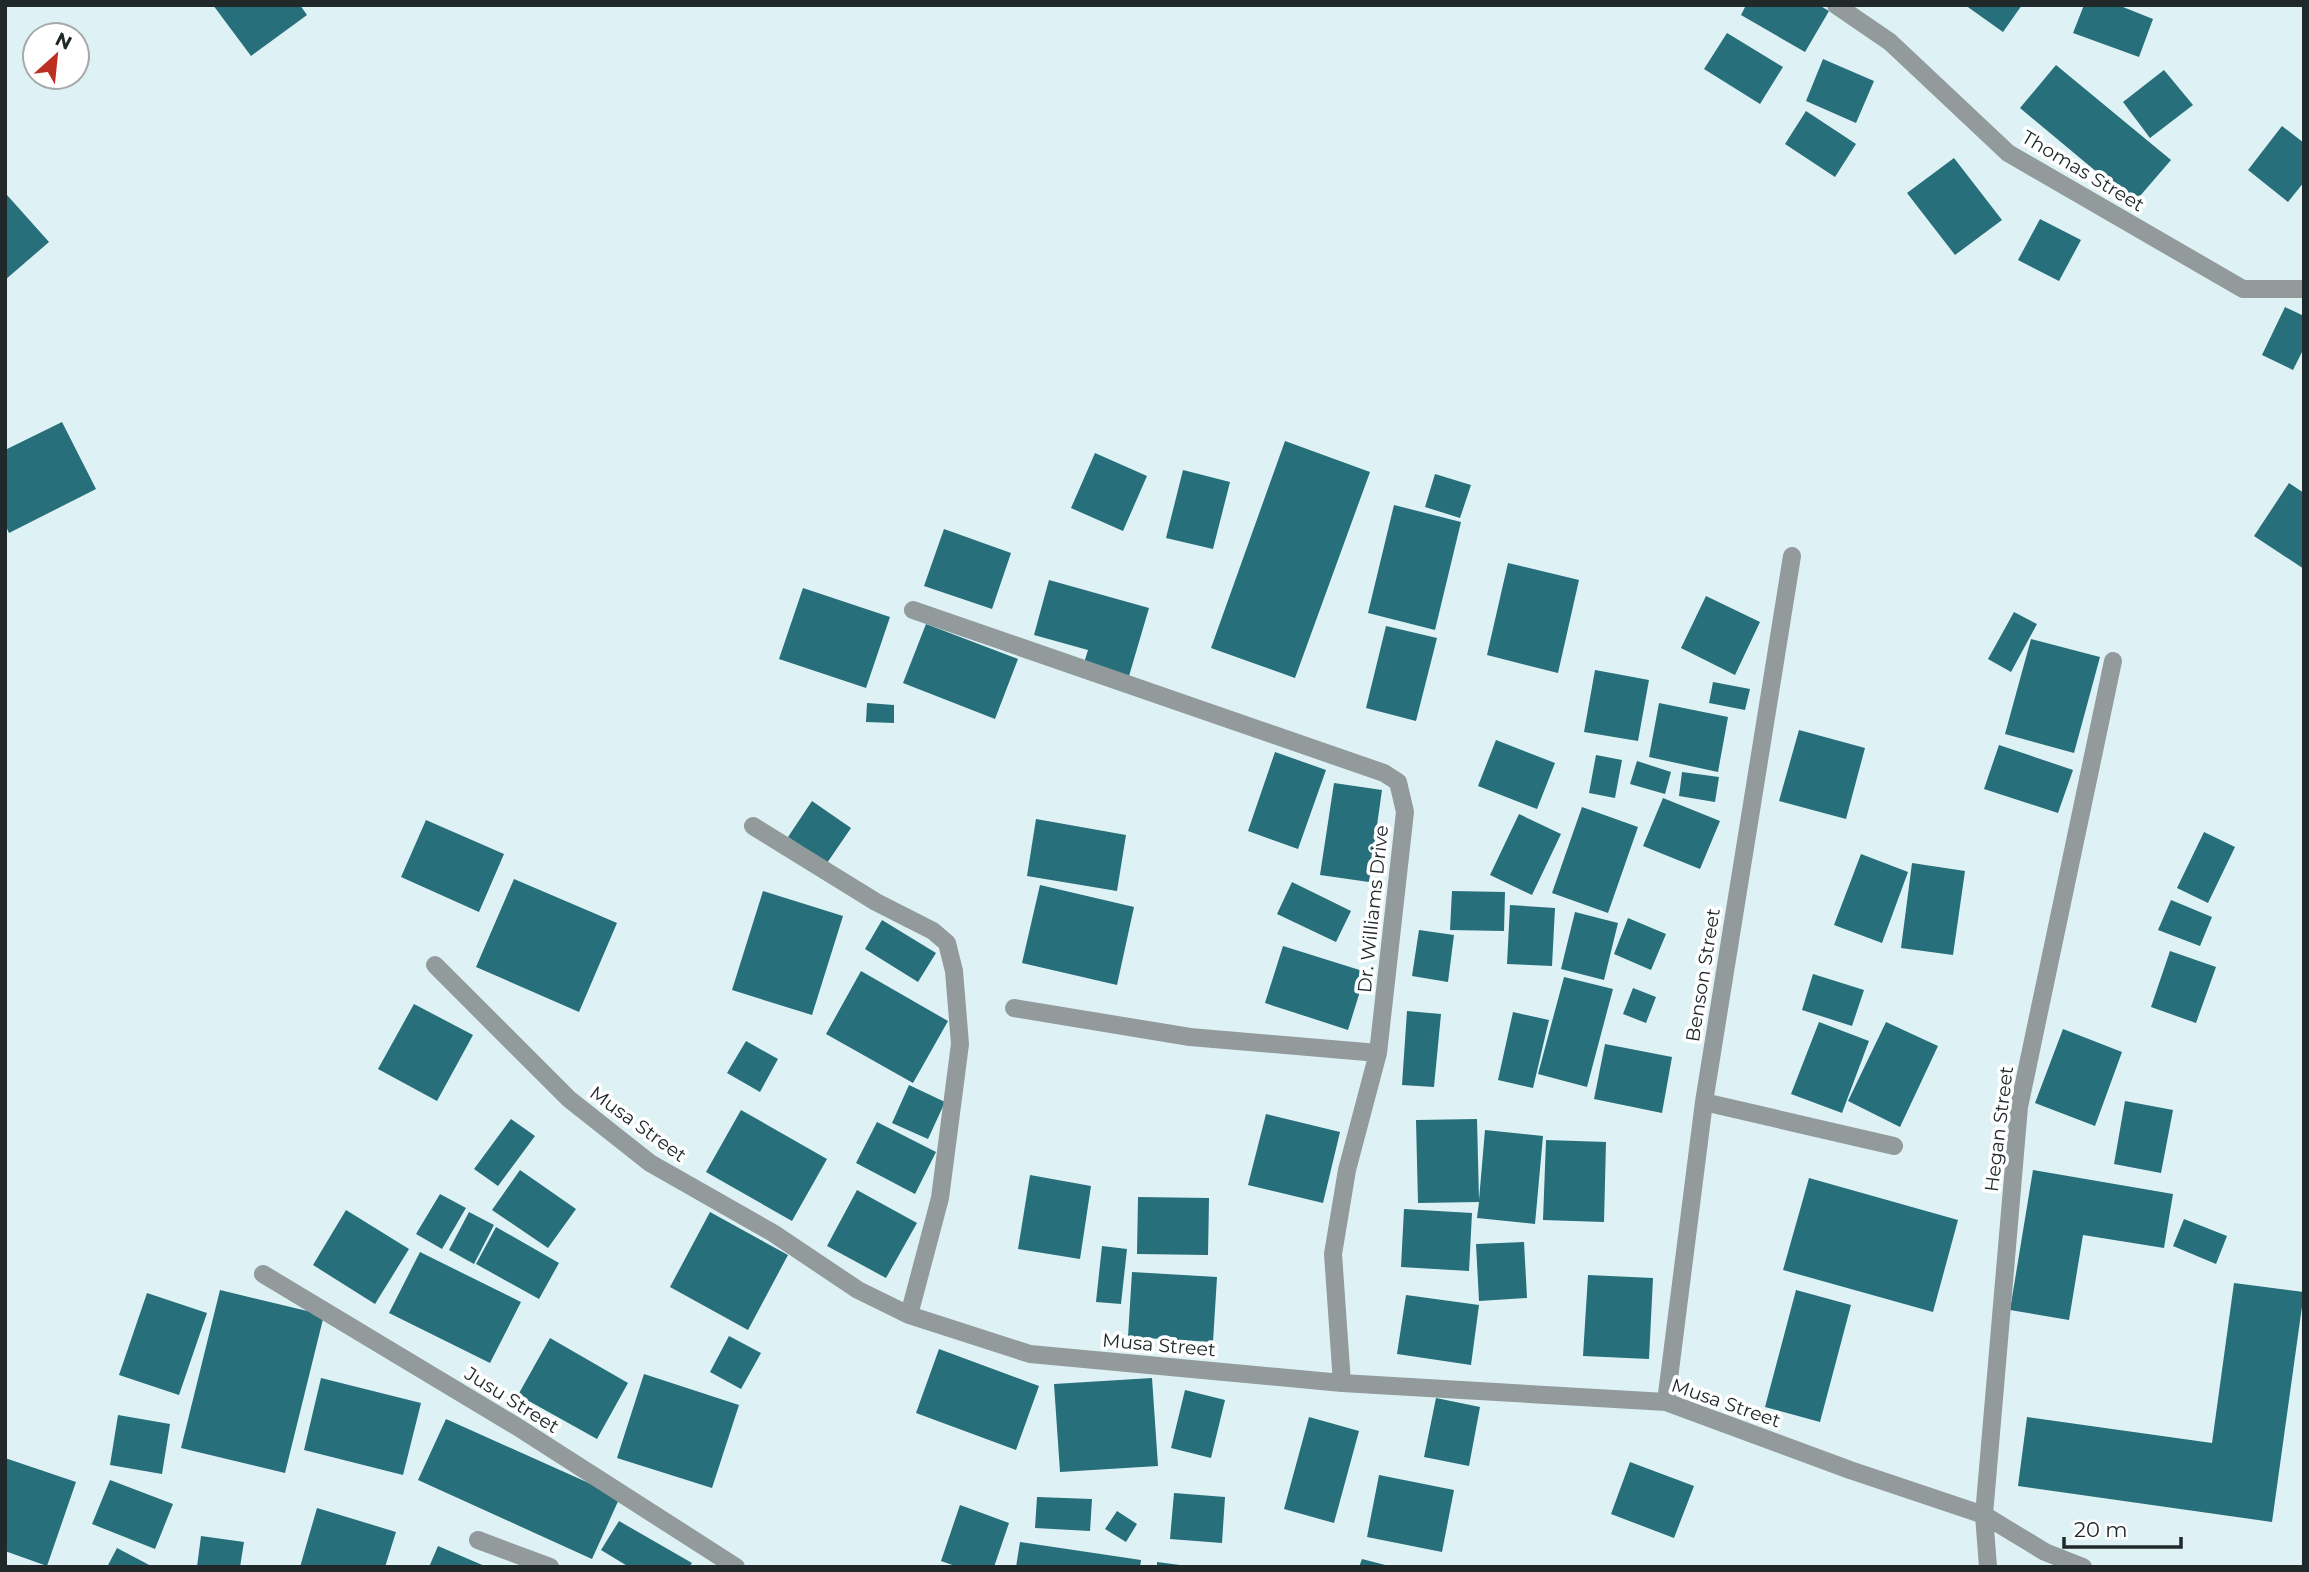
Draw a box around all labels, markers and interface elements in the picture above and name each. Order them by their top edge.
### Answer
north arrow [21,21,91,91]
text: N [51,28,76,55]
street label: Thomas Street [2018,125,2149,217]
street label: Dr. Williams Drive [1353,824,1393,994]
street label: Benson Street [1681,906,1725,1044]
street label: Hegan Street [1980,1065,2018,1193]
street label: Musa Street [585,1081,691,1167]
street label: Musa Street [1101,1329,1217,1361]
street label: Jusu Street [460,1361,564,1438]
street label: Musa Street [1668,1374,1784,1432]
scale bar [2064,1506,2181,1550]
text: 20 m [2074,1517,2128,1542]

